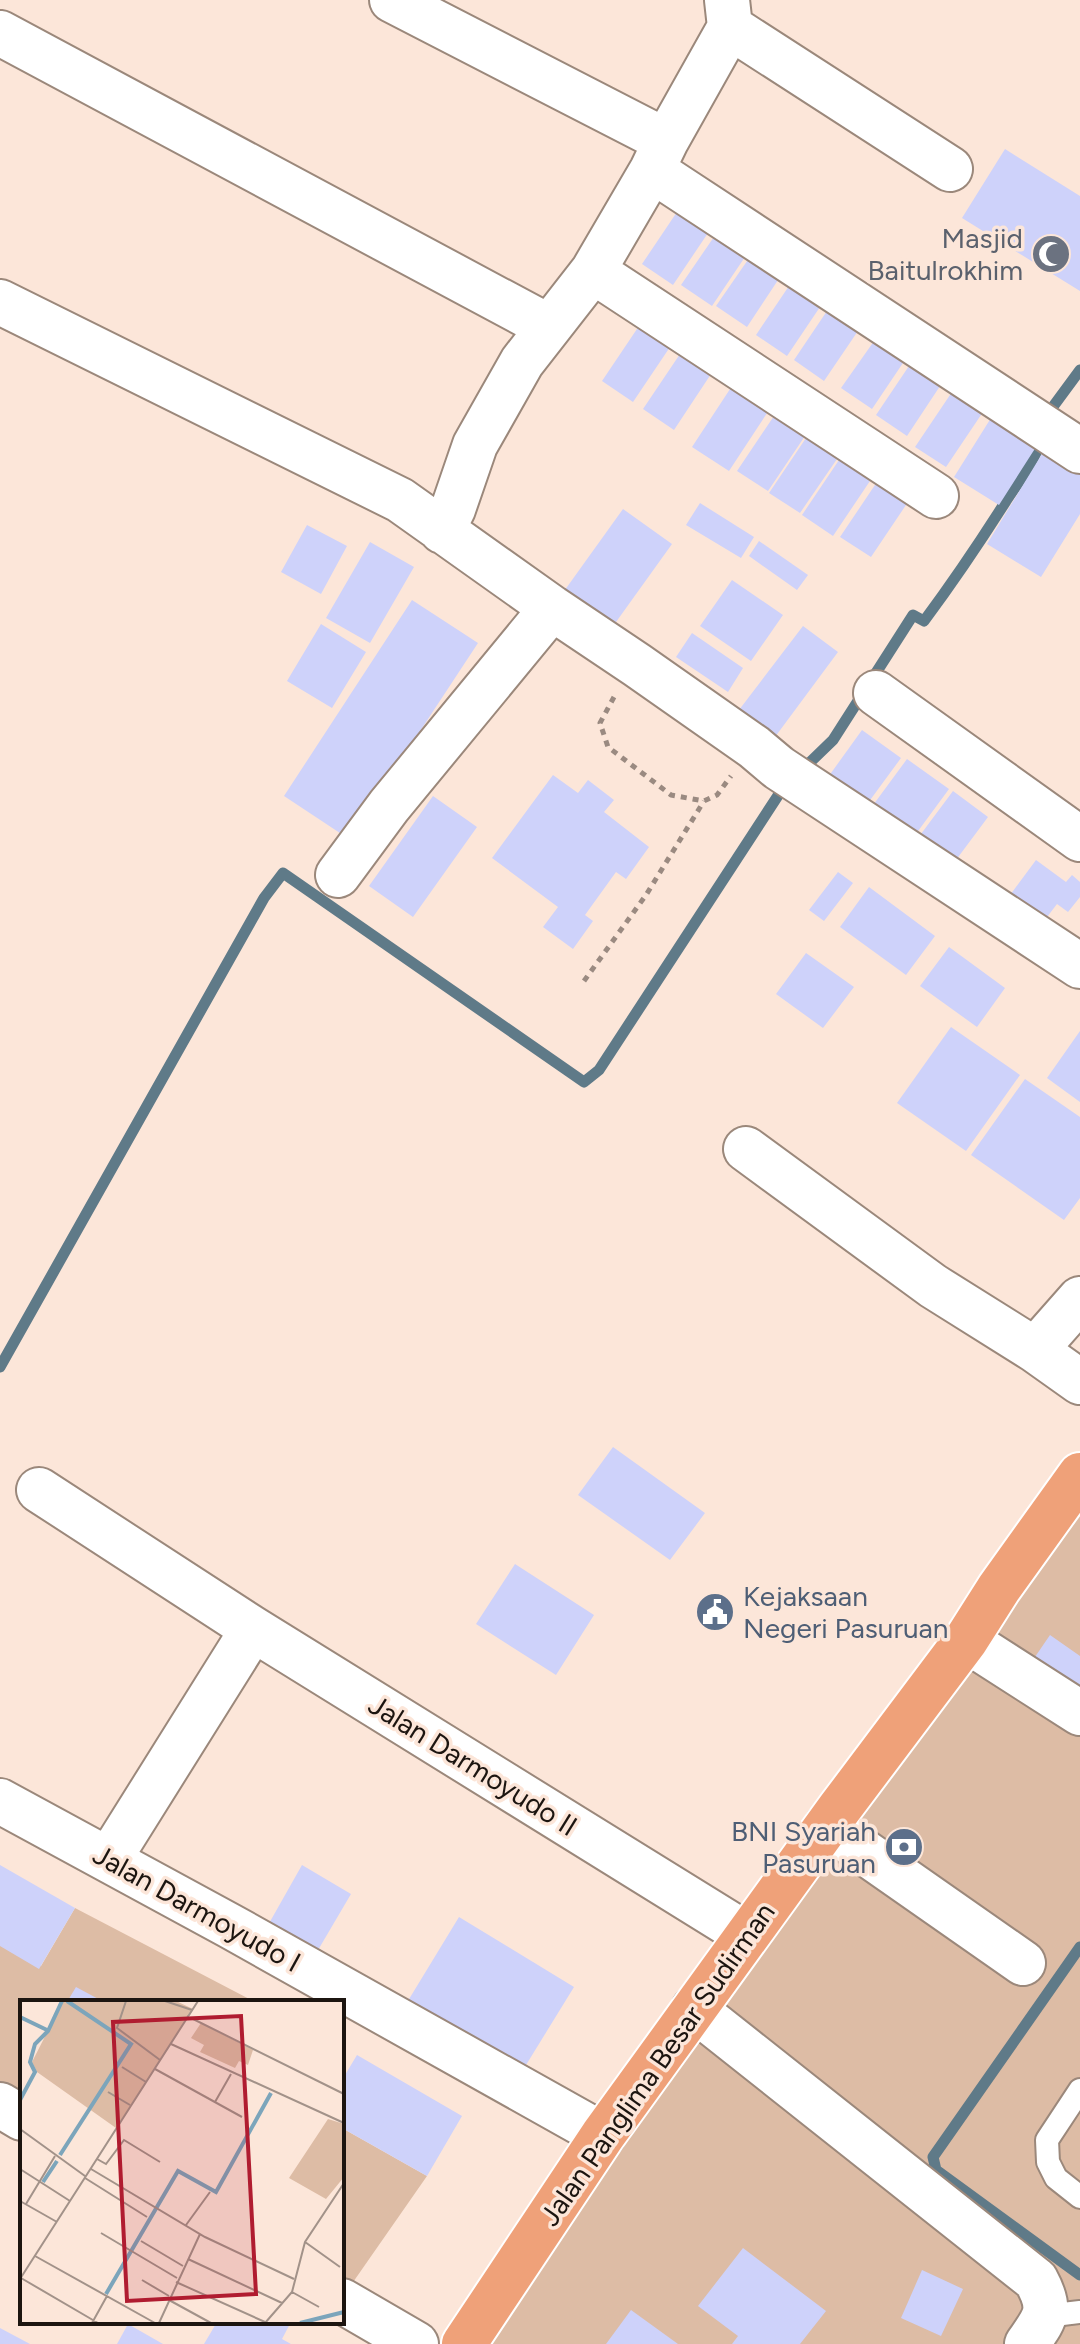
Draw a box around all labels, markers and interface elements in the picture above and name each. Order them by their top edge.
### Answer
place label: Masjid Baitulrokhim [868,221,1023,287]
mosque icon: Masjid Baitulrokhim [1030,233,1072,275]
place label: Kejaksaan Negeri Pasuruan [743,1579,948,1645]
public building icon: Kejaksaan Negeri Pasuruan [694,1591,736,1633]
street label: Jalan Darmoyudo II [362,1687,584,1843]
place label: BNI Syariah Pasuruan [731,1814,876,1880]
bank icon: BNI Syariah Pasuruan [883,1826,925,1868]
street label: Jalan Darmoyudo I [87,1837,307,1979]
street label: Jalan Panglima Besar Sudirman [532,1896,782,2232]
inset map [20,2000,344,2324]

